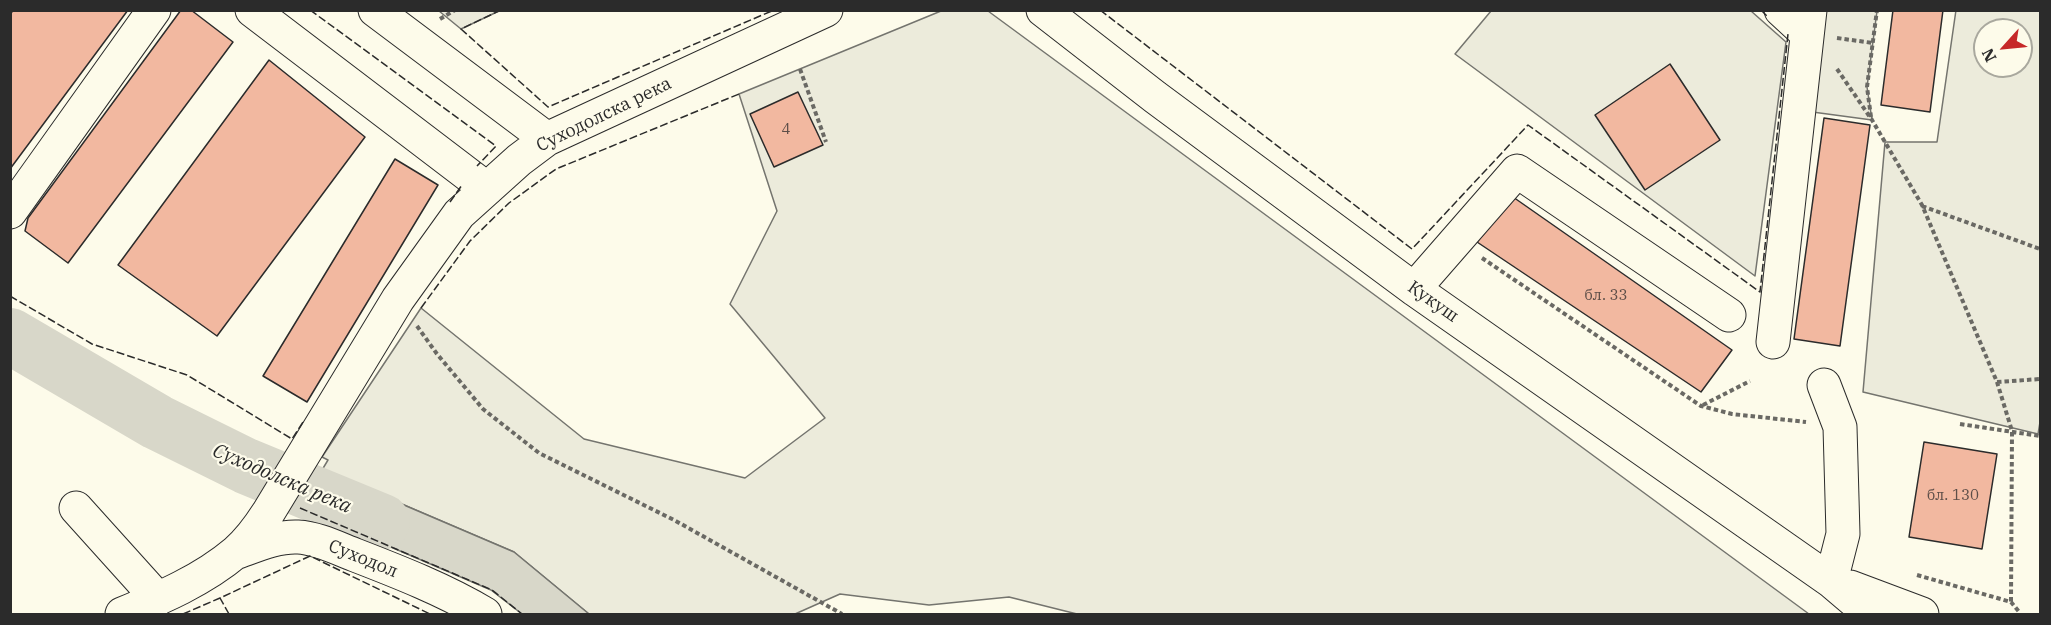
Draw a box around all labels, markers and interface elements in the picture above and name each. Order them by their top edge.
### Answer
north arrow [1973,18,2033,78]
text: N [1977,45,2001,65]
street label: Суходолска река [533,73,675,157]
house number: 4 [782,121,790,139]
street label: Кукуш [1403,277,1463,327]
house number: бл. 33 [1585,287,1627,305]
water label: Суходолска река [209,439,355,519]
house number: бл. 130 [1927,487,1979,505]
street label: Суходол [325,535,401,583]

